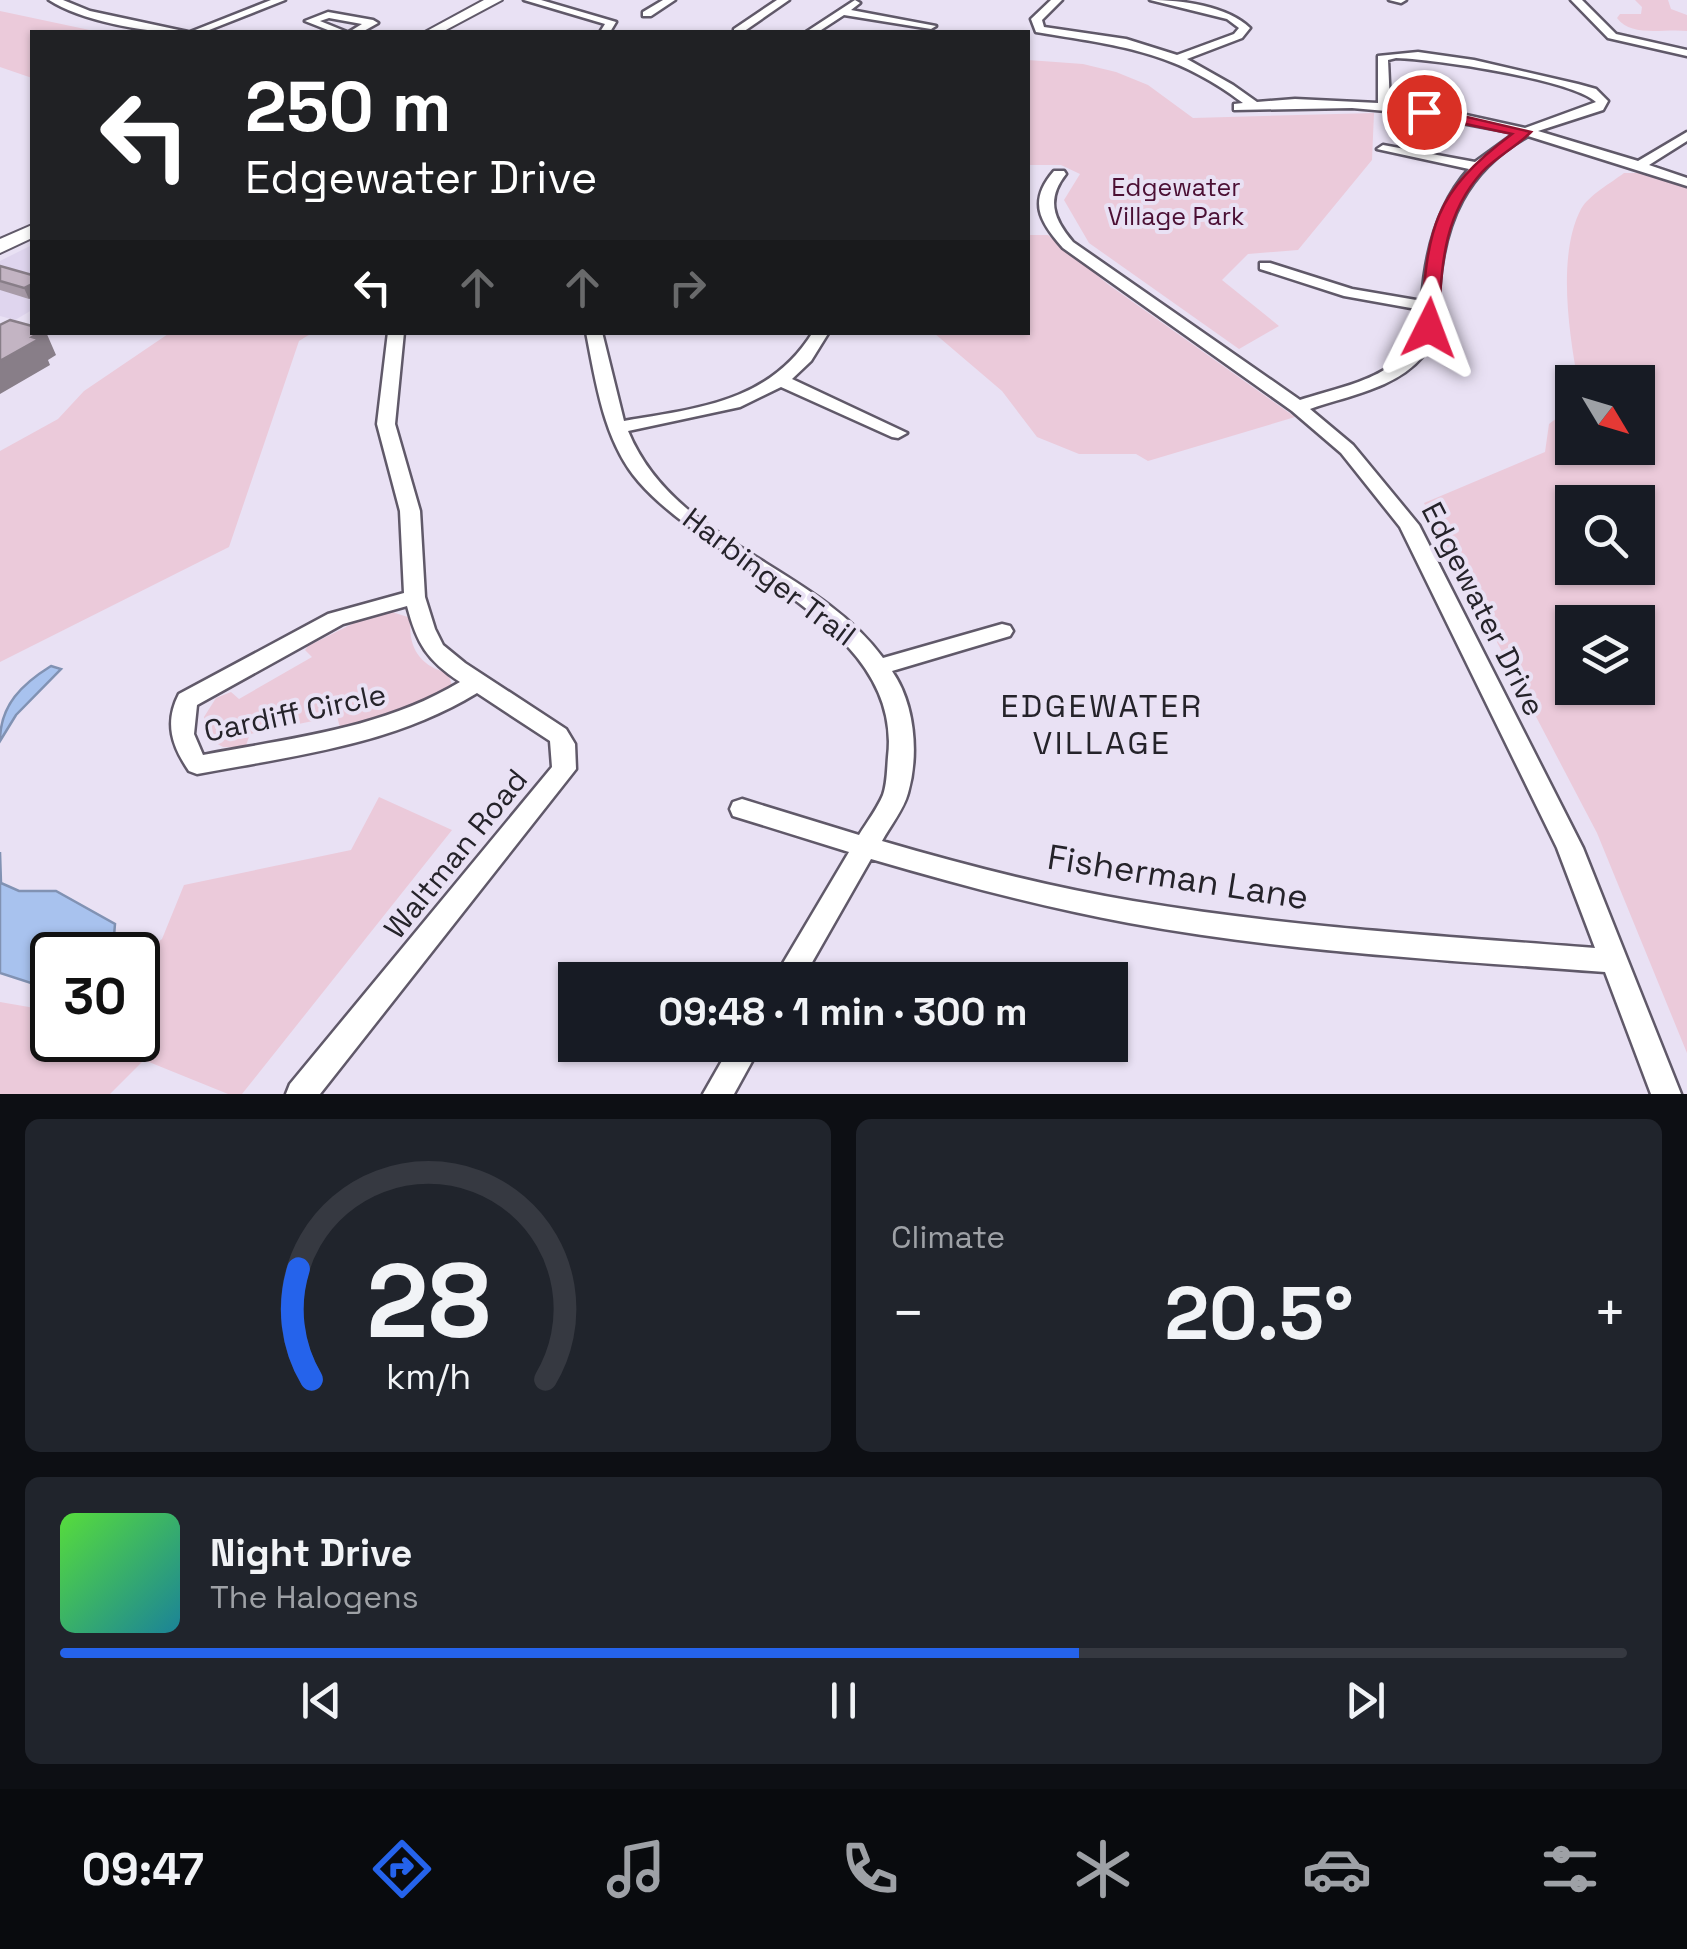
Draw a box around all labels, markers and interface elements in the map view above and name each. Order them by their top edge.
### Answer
text: 250 m [245,62,452,151]
icon: left [80,70,210,200]
pin [1382,70,1467,155]
icon: arrive [1397,85,1452,140]
text: Edgewater Drive [245,149,597,206]
park label: Edgewater Village Park [1107,171,1245,232]
icon: left [345,260,400,315]
icon: ahead [450,260,505,315]
icon: ahead [555,260,610,315]
icon: right [660,260,715,315]
position arrow [1377,276,1481,380]
north arrow [1555,365,1655,465]
map controls [1555,365,1655,705]
button: search [1555,485,1655,585]
street label: Edgewater Drive [1413,495,1554,722]
street label: Harbinger Trail [675,499,864,654]
button: layers [1555,605,1655,705]
street label: Cardiff Circle [200,674,389,751]
district label: EDGEWATER VILLAGE [1001,686,1203,763]
street label: Waltman Road [375,761,536,946]
street label: Fisherman Lane [1044,835,1312,919]
speed limit sign: 30 [30,932,160,1062]
text: 09:48 · 1 min · 300 m [659,988,1027,1036]
text: Climate [891,1217,1005,1257]
text: 28 [366,1235,490,1367]
text: 20.5° [1164,1265,1354,1361]
text: − [891,1278,925,1348]
text: + [1593,1278,1627,1348]
text: km/h [385,1354,471,1399]
text: Night Drive [210,1529,412,1577]
text: The Halogens [210,1577,419,1617]
icon: previous [294,1673,349,1728]
icon: pause [816,1673,871,1728]
icon: next [1338,1673,1393,1728]
icon: directions [367,1834,437,1904]
icon: music [601,1834,671,1904]
icon: phone [835,1834,905,1904]
icon: climate [1068,1834,1138,1904]
icon: car [1302,1834,1372,1904]
icon: filters [1535,1834,1605,1904]
text: 09:47 [82,1841,204,1898]

